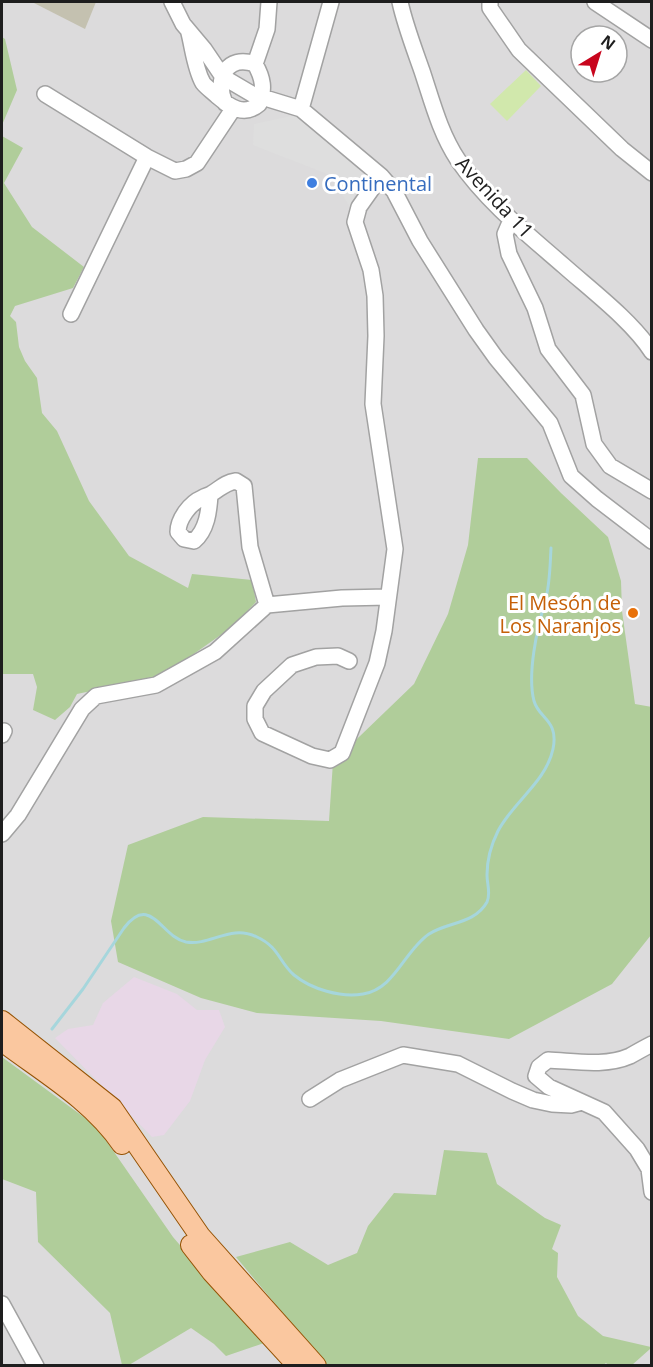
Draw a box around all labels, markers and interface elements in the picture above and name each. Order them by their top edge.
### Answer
north arrow [569,24,629,84]
text: N [596,30,620,55]
street label: Avenida 11 [450,150,540,244]
place label: Continental [324,170,432,197]
marker: Continental [305,176,319,190]
place label: El Mesón de Los Naranjos [499,589,621,639]
marker: El Mesón de Los Naranjos [626,606,640,620]

